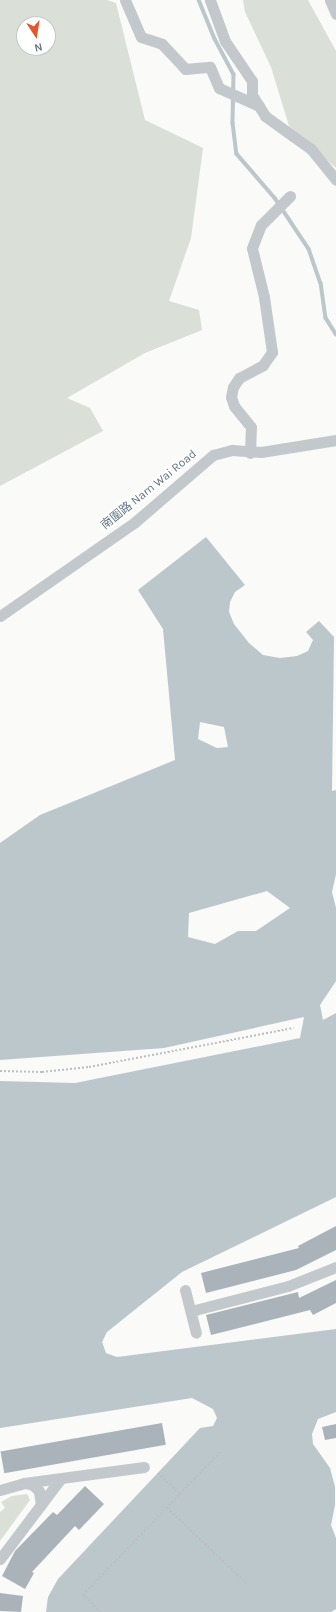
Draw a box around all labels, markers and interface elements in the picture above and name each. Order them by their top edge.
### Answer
north arrow [16,16,56,56]
text: N [33,40,44,54]
street label: 南圍路 Nam Wai Road [98,447,200,533]

